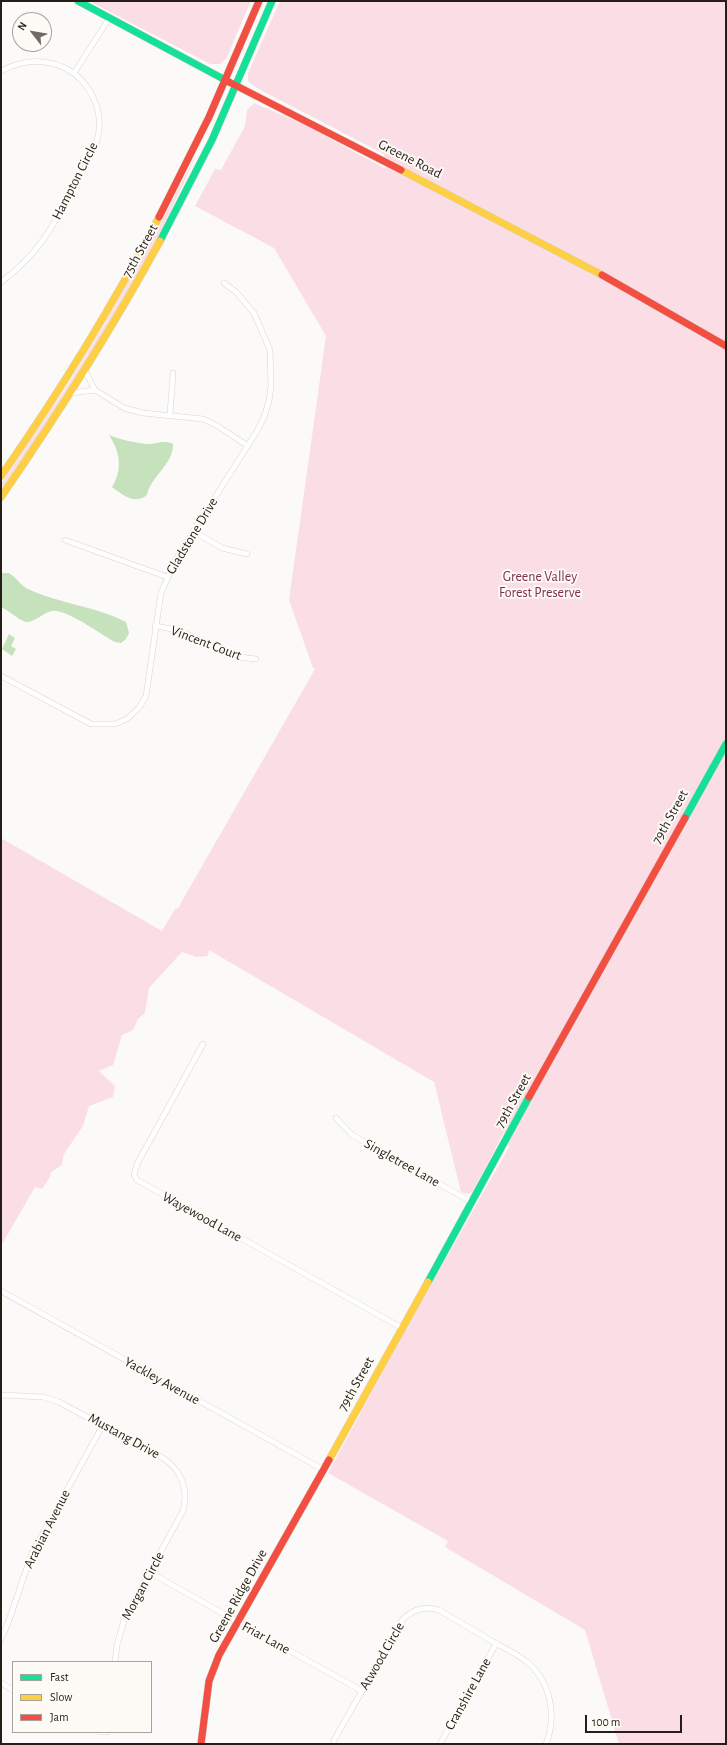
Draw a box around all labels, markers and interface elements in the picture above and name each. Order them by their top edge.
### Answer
north arrow [12,12,52,52]
text: N [15,20,29,32]
street label: Greene Road [375,136,445,182]
street label: Hampton Circle [48,139,102,223]
street label: 75th Street [118,221,162,281]
street label: Gladstone Drive [162,495,222,577]
park label: Greene Valley Forest Preserve [499,569,581,602]
street label: Vincent Court [168,622,244,664]
street label: 79th Street [648,787,692,847]
street label: 79th Street [491,1071,535,1131]
street label: Singletree Lane [361,1135,443,1191]
street label: Wayewood Lane [159,1188,245,1246]
street label: Yackley Avenue [121,1353,203,1409]
street label: 79th Street [334,1354,378,1414]
street label: Mustang Drive [85,1409,163,1463]
street label: Arabian Avenue [20,1487,74,1571]
street label: Greene Ridge Drive [205,1546,271,1646]
street label: Morgan Circle [118,1549,168,1623]
street label: Friar Lane [239,1618,293,1658]
street label: Atwood Circle [356,1619,408,1693]
street label: Cranshire Lane [441,1655,495,1733]
legend [12,1661,152,1733]
text: Fast [50,1671,69,1683]
text: Slow [50,1691,72,1703]
scale bar [587,1707,684,1733]
text: Jam [50,1711,69,1723]
text: 100 m [592,1716,620,1728]

